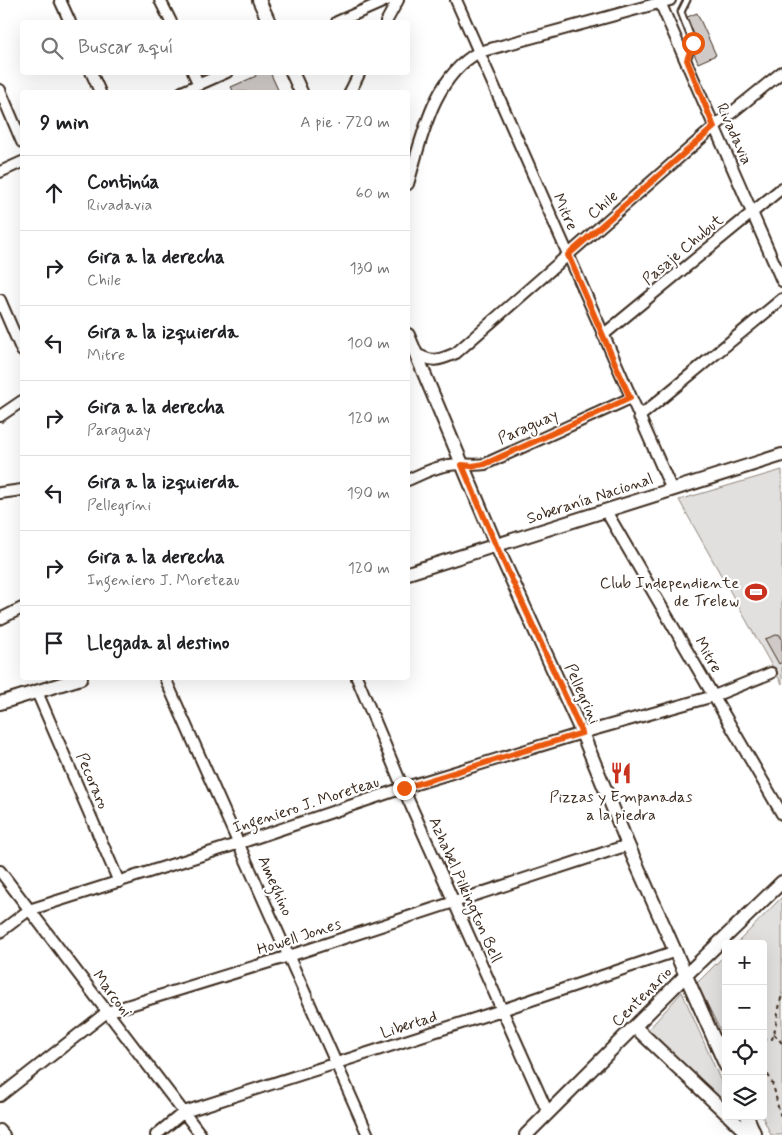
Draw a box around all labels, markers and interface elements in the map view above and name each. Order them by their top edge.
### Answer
search box [20,20,410,75]
route start [682,32,705,55]
icon: search [38,34,66,62]
text: Buscar aquí [78,35,173,60]
street label: Rivadavia [711,100,757,168]
text: 9 min [40,109,89,137]
text: A pie · 720 m [300,112,390,133]
text: Continúa [87,170,159,195]
icon: ahead [40,179,68,207]
text: 60 m [356,183,390,204]
street label: Chile [583,186,623,224]
street label: Mitre [548,190,582,234]
text: Rivadavia [87,195,152,216]
street label: Pasaje Chubut [638,210,728,290]
text: Gira a la derecha [87,245,225,270]
icon: right [40,254,68,282]
text: 130 m [349,258,390,279]
text: Chile [87,270,121,291]
text: Gira a la izquierda [87,320,238,345]
icon: left [40,329,68,357]
text: 100 m [347,333,390,354]
text: Mitre [87,345,125,366]
text: Gira a la derecha [87,395,225,420]
icon: right [40,404,68,432]
street label: Paraguay [495,404,562,450]
text: 120 m [348,408,390,429]
text: Paraguay [87,420,151,441]
street label: Soberanía Nacional [524,469,656,529]
text: Gira a la izquierda [87,470,238,495]
icon: left [40,479,68,507]
text: 190 m [347,483,390,504]
text: Pellegrini [87,495,151,516]
text: Gira a la derecha [87,545,225,570]
icon: right [40,554,68,582]
text: 120 m [348,558,390,579]
text: Ingeniero J. Moreteau [87,570,240,591]
place label: Club Independiente de Trelew [600,573,739,612]
sports icon: Club Independiente de Trelew [743,579,769,605]
icon: arrive [40,629,68,657]
text: Llegada al destino [87,631,229,656]
street label: Mitre [689,633,727,677]
street label: Pellegrini [559,660,605,728]
street label: Pecoraro [71,750,113,813]
restaurant icon: Pizzas y Empanadas a la piedra [608,760,634,786]
street label: Ingeniero J. Moreteau [230,771,382,840]
route end [393,777,416,800]
place label: Pizzas y Empanadas a la piedra [550,787,693,826]
street label: Azhabel Pilkington Bell [423,814,507,967]
street label: Ameghino [252,853,298,920]
street label: Howell Jones [254,914,344,960]
map controls [722,940,767,1120]
button: + [722,940,767,985]
street label: Centenario [607,962,677,1032]
street label: Marconi [88,966,137,1022]
button: − [722,985,767,1030]
street label: Libertad [378,1006,440,1044]
button: locate [722,1030,767,1075]
button: layers [722,1075,767,1120]

